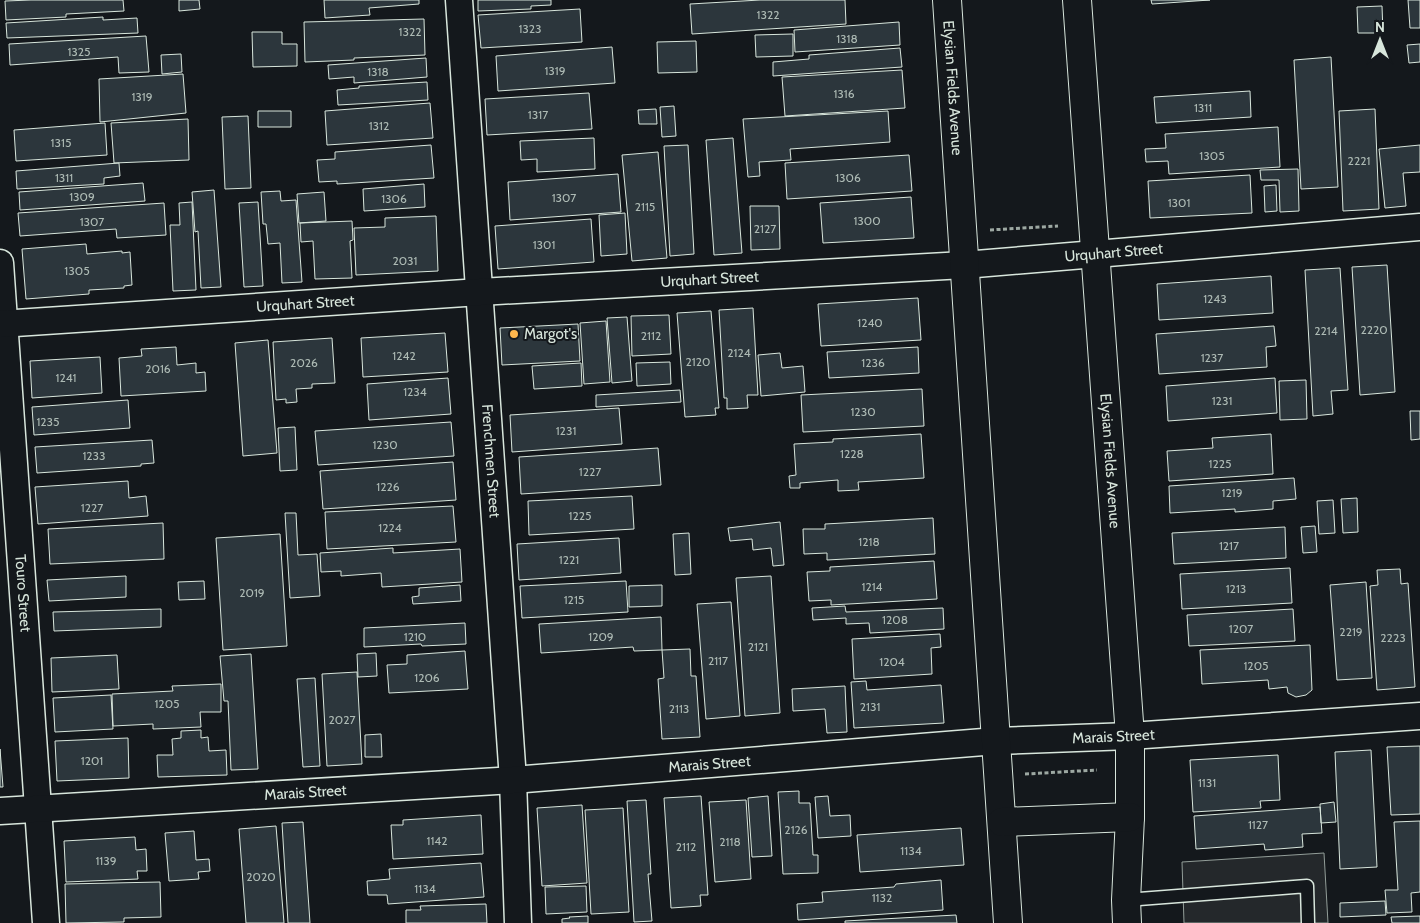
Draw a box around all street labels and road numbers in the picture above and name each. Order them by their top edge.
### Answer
street label: Elysian Fields Avenue [939,20,966,156]
street label: Urquhart Street [1064,239,1164,266]
street label: Urquhart Street [660,267,759,291]
street label: Urquhart Street [256,291,355,316]
street label: Elysian Fields Avenue [1096,393,1124,529]
street label: Frenchmen Street [478,403,504,518]
street label: Touro Street [11,554,35,633]
street label: Marais Street [1072,725,1155,747]
street label: Marais Street [668,752,751,776]
street label: Marais Street [264,781,347,804]

